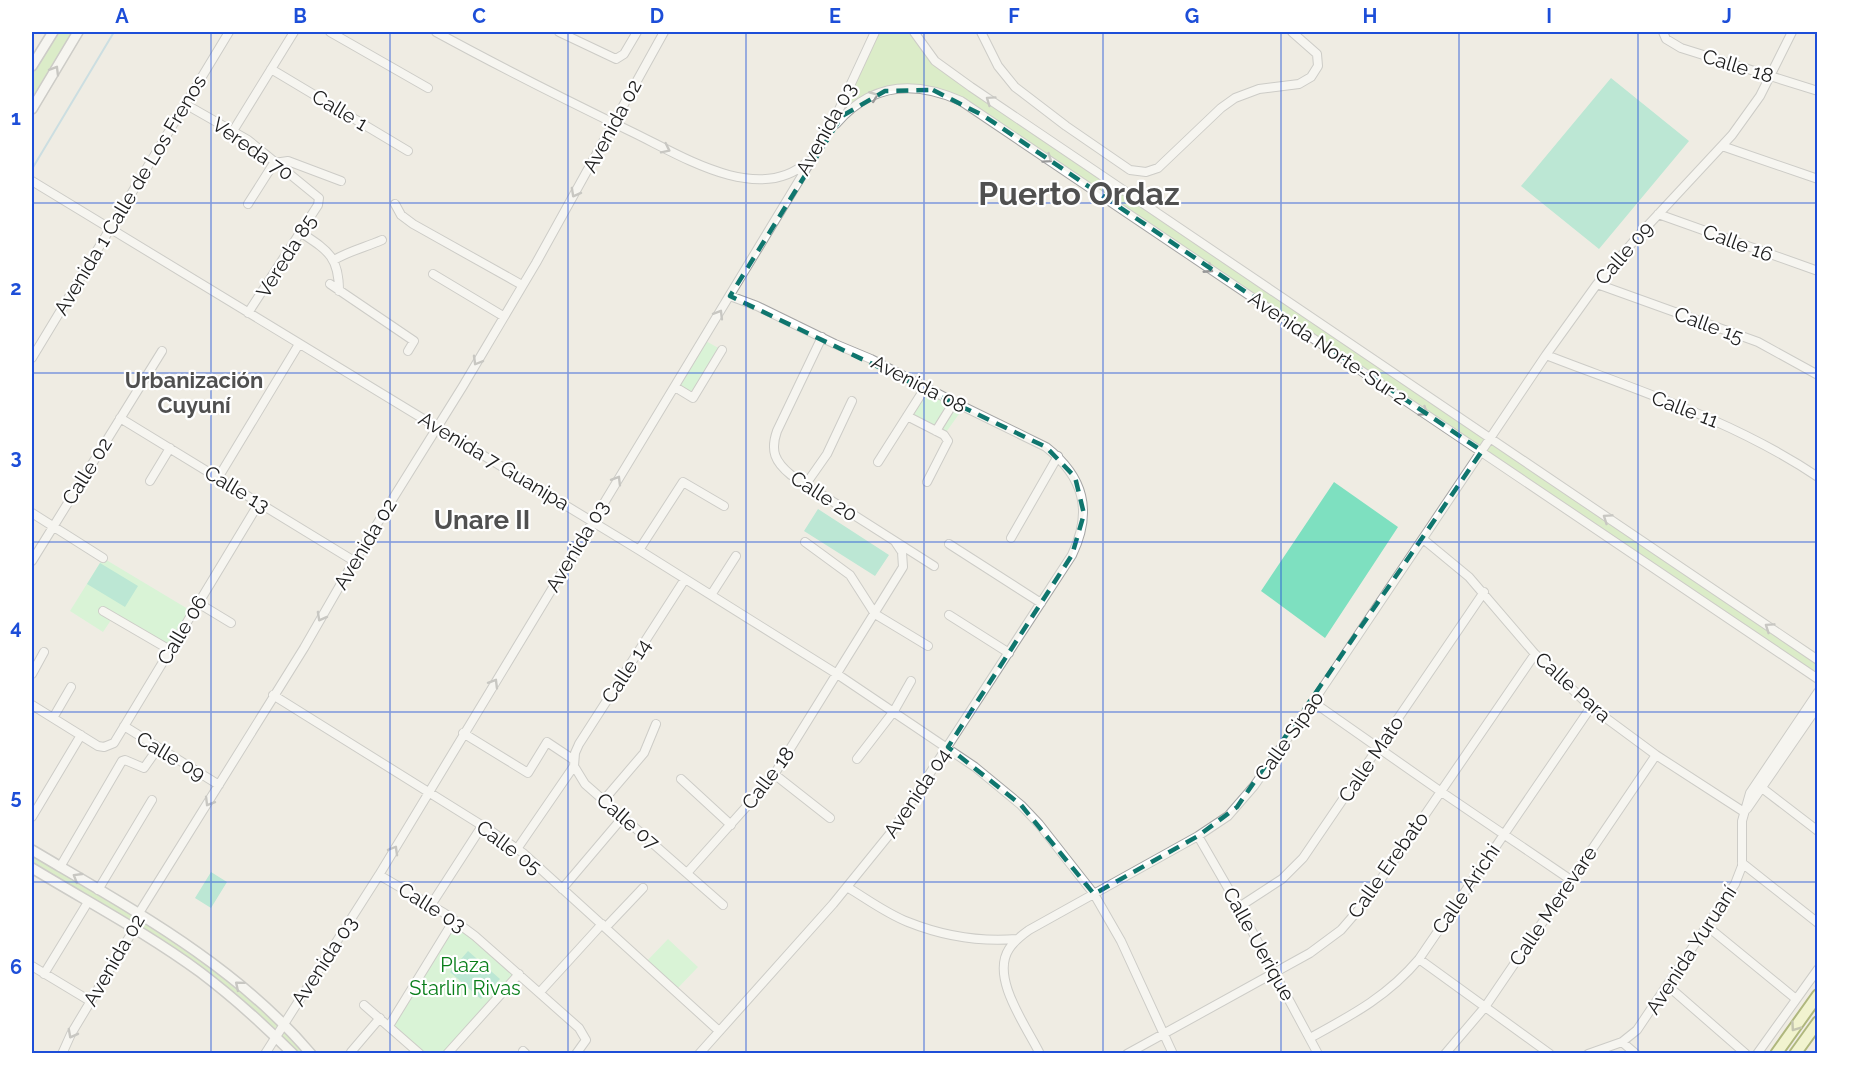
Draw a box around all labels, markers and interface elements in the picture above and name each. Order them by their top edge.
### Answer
text: A [115,4,129,28]
text: B [293,4,307,28]
text: C [472,4,486,28]
text: D [650,4,664,28]
text: E [829,4,841,28]
text: F [1008,4,1020,28]
text: G [1185,4,1199,28]
text: H [1363,4,1377,28]
text: I [1546,4,1552,28]
text: J [1722,4,1732,28]
street label: Calle 18 [1700,44,1776,88]
one-way arrow [47,66,59,76]
street label: Avenida 1 Calle de Los Frenos [49,71,211,319]
street label: Avenida 02 [577,75,647,177]
street label: Avenida 03 [791,78,861,180]
street label: Calle 1 [308,84,373,136]
one-way arrow [867,91,878,103]
one-way arrow [986,96,997,107]
text: 1 [11,106,21,130]
street label: Vereda 70 [208,112,298,186]
one-way arrow [660,141,671,153]
one-way arrow [1041,152,1052,163]
district label: Puerto Ordaz [978,175,1180,212]
one-way arrow [571,187,582,197]
street label: Vereda 85 [251,210,321,302]
street label: Calle 09 [1590,216,1658,290]
street label: Calle 16 [1700,219,1776,267]
one-way arrow [1203,261,1213,273]
text: 2 [10,276,22,300]
street label: Avenida Norte-Sur 2 [1244,286,1412,410]
street label: Calle 15 [1671,301,1747,349]
one-way arrow [712,310,723,320]
street label: Avenida 08 [867,350,971,418]
one-way arrow [473,355,484,365]
district label: Urbanización Cuyuní [125,367,263,418]
street label: Calle 11 [1648,385,1722,433]
one-way arrow [1417,405,1428,416]
street label: Avenida 7 Guanipa [414,407,574,515]
street label: Calle 02 [57,433,117,509]
text: 3 [10,445,22,469]
street label: Calle 13 [200,460,274,518]
street label: Calle 20 [786,466,862,526]
one-way arrow [609,476,621,486]
street label: Avenida 02 [328,494,402,594]
street label: Avenida 03 [540,496,614,596]
district label: Unare II [434,505,530,535]
one-way arrow [1603,514,1614,525]
street label: Calle 06 [152,591,212,669]
one-way arrow [317,611,328,622]
text: 4 [10,615,22,639]
one-way arrow [1765,623,1776,634]
street label: Calle 14 [596,634,656,708]
street label: Calle Para [1530,647,1616,727]
one-way arrow [486,679,498,689]
street label: Calle Sipao [1249,686,1329,785]
street label: Calle Mato [1333,711,1409,807]
street label: Calle 09 [132,726,210,786]
street label: Calle 18 [737,742,799,814]
street label: Avenida 04 [878,744,956,842]
text: 5 [10,785,22,809]
street label: Calle 07 [592,787,664,855]
one-way arrow [205,796,216,806]
street label: Calle Erebato [1342,807,1434,923]
street label: Calle 05 [472,815,546,879]
street label: Calle Arichi [1427,839,1505,939]
street label: Calle Merevare [1504,841,1602,970]
one-way arrow [387,846,398,856]
one-way arrow [73,873,83,885]
street label: Calle 03 [394,877,470,937]
street label: Avenida Yuruaní [1641,881,1742,1019]
street label: Calle Uerique [1218,883,1300,1005]
street label: Avenida 02 [78,910,150,1010]
street label: Avenida 03 [286,912,362,1010]
park label: Plaza Starlin Rivas [409,953,521,1000]
text: 6 [10,955,22,979]
one-way arrow [235,981,246,992]
one-way arrow [1791,1021,1802,1032]
one-way arrow [68,1028,79,1038]

